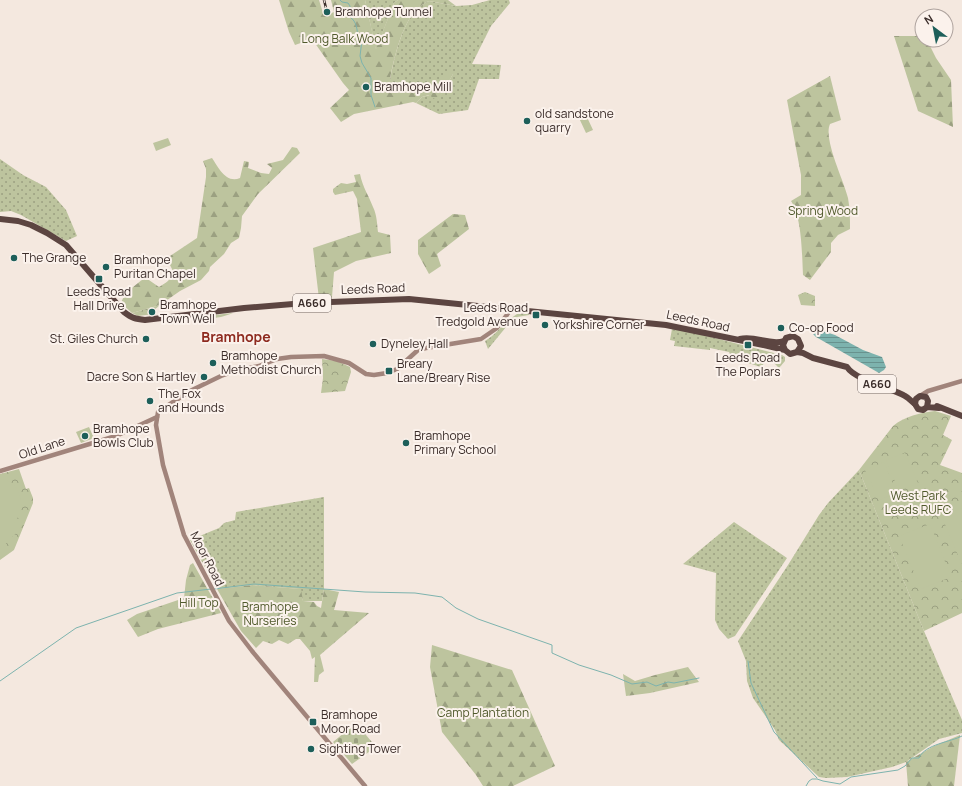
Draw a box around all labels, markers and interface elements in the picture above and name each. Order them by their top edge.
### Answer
place label: Bramhope Tunnel [335,3,432,20]
marker: Bramhope Tunnel [322,7,332,17]
north arrow [914,8,954,48]
text: N [921,11,936,28]
park label: Long Balk Wood [302,30,388,47]
place label: Bramhope Mill [374,78,452,95]
marker: Bramhope Mill [361,82,371,92]
place label: old sandstone quarry [535,105,614,136]
marker: old sandstone quarry [522,116,532,126]
park label: Spring Wood [788,202,858,219]
place label: The Grange [22,249,86,266]
place label: Bramhope Puritan Chapel [114,251,196,282]
marker: The Grange [9,253,19,263]
marker: Bramhope Puritan Chapel [101,262,111,272]
marker: Leeds Road Hall Drive [94,274,104,284]
street label: Leeds Road [341,279,405,298]
place label: Leeds Road Hall Drive [67,283,131,314]
road number: A660 [293,294,331,312]
place label: Bramhope Town Well [160,296,217,327]
place label: Leeds Road Tredgold Avenue [436,299,528,330]
street label: Leeds Road [665,306,731,336]
marker: Bramhope Town Well [147,307,157,317]
marker: Leeds Road Tredgold Avenue [531,310,541,320]
place label: Yorkshire Corner [553,316,645,333]
place label: Co-op Food [789,319,854,336]
marker: Yorkshire Corner [540,320,550,330]
marker: Co-op Food [776,323,786,333]
district label: Bramhope [201,327,271,346]
place label: St. Giles Church [50,330,138,347]
marker: St. Giles Church [141,334,151,344]
place label: Dyneley Hall [381,335,448,352]
marker: Dyneley Hall [368,339,378,349]
marker: Leeds Road The Poplars [743,340,753,350]
place label: Bramhope Methodist Church [221,347,321,378]
place label: Leeds Road The Poplars [716,349,780,380]
place label: Breary Lane/Breary Rise [397,355,490,386]
marker: Bramhope Methodist Church [208,358,218,368]
marker: Breary Lane/Breary Rise [384,366,394,376]
place label: Dacre Son & Hartley [87,368,197,385]
marker: Dacre Son & Hartley [199,372,209,382]
road number: A660 [858,375,896,393]
place label: The Fox and Hounds [158,385,224,416]
marker: The Fox and Hounds [145,396,155,406]
place label: Bramhope Bowls Club [93,420,154,451]
place label: Bramhope Primary School [414,427,496,458]
marker: Bramhope Bowls Club [80,431,90,441]
street label: Old Lane [16,432,67,463]
marker: Bramhope Primary School [401,438,411,448]
park label: West Park Leeds RUFC [885,487,952,518]
street label: Moor Road [186,528,229,589]
park label: Hill Top [179,594,219,611]
park label: Bramhope Nurseries [242,598,298,629]
park label: Camp Plantation [437,704,529,721]
place label: Bramhope Moor Road [321,706,380,737]
marker: Bramhope Moor Road [308,717,318,727]
place label: Sighting Tower [319,740,402,757]
marker: Sighting Tower [306,744,316,754]

